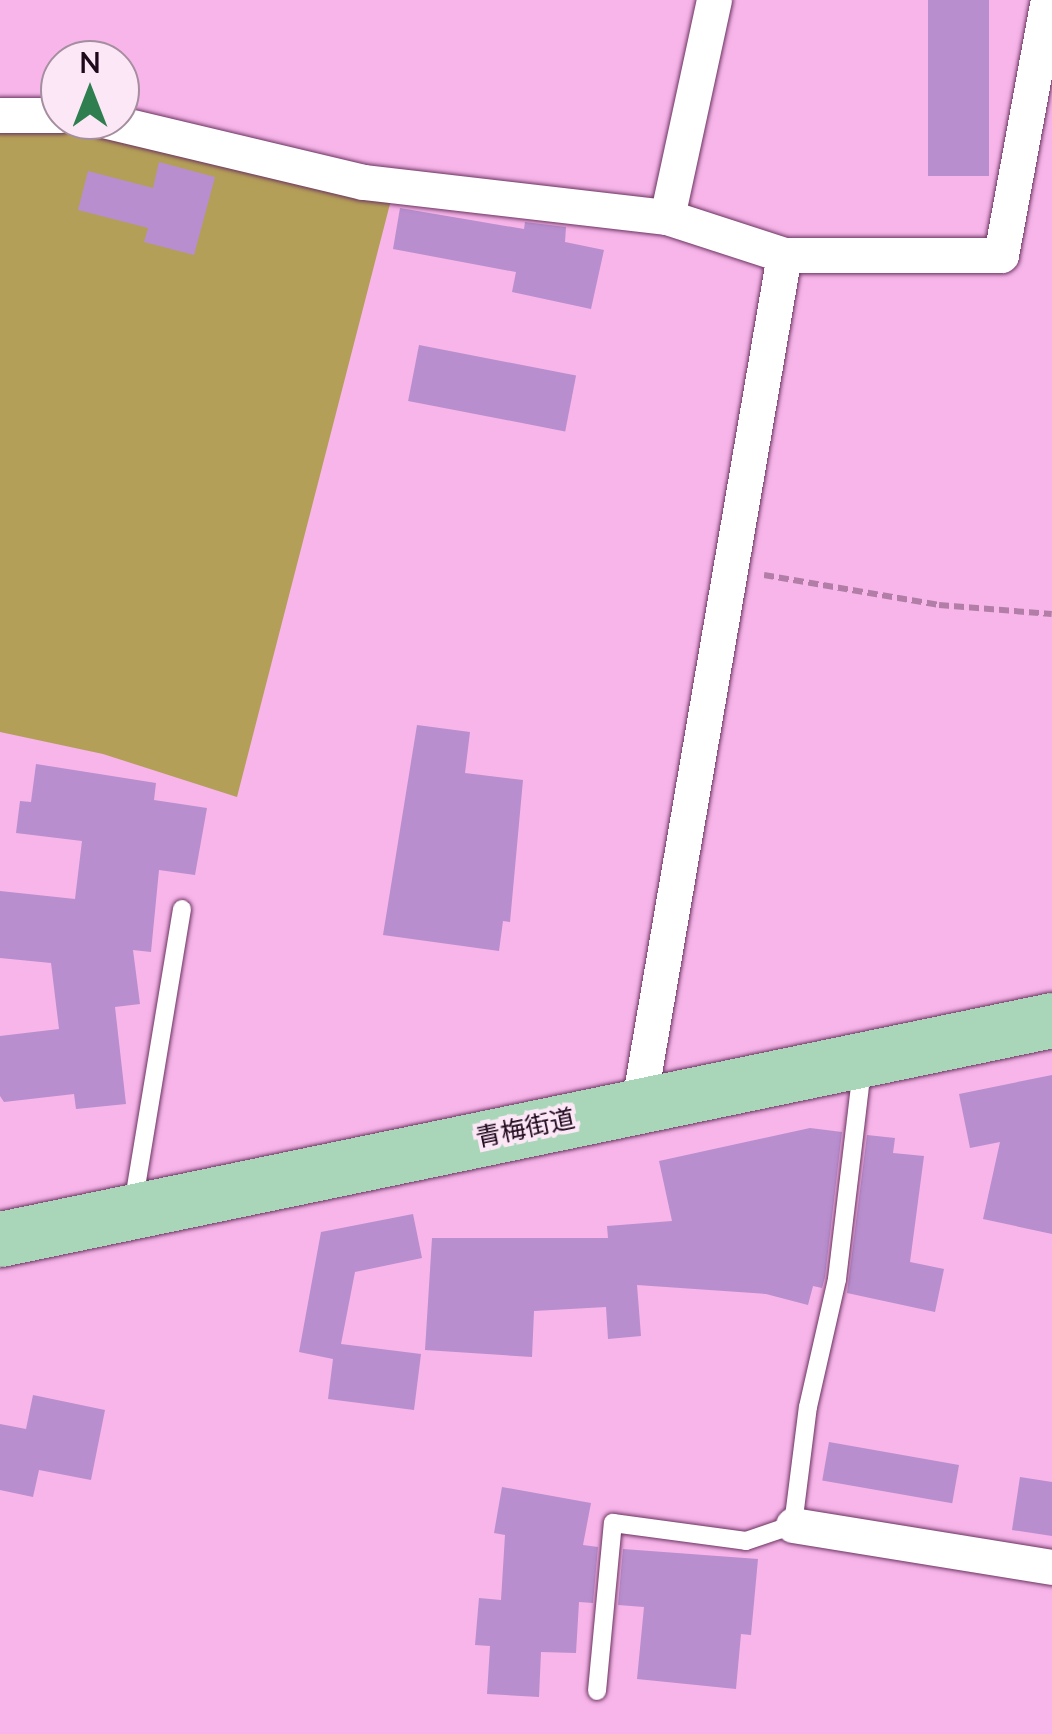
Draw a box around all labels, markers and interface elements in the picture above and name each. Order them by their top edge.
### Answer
north arrow [40,40,140,140]
text: N [79,45,101,79]
street label: 青梅街道 [473,1102,577,1152]

